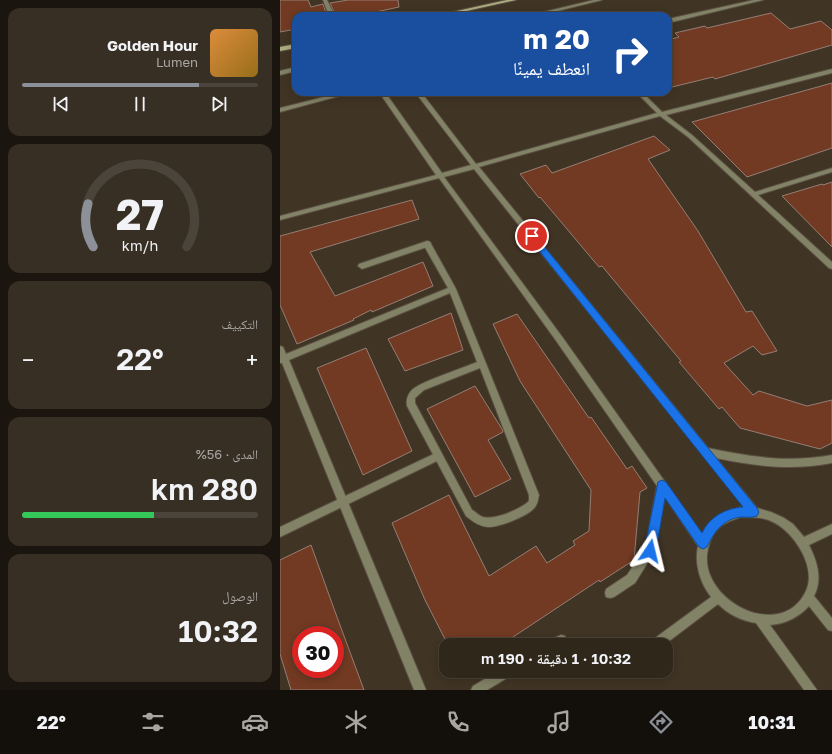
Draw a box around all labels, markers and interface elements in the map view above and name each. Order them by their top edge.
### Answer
text: 20 m [523,22,590,55]
icon: right [604,28,656,80]
text: Golden Hour [107,36,198,54]
text: Lumen [156,54,198,70]
text: انعطف يمينًا [513,57,590,79]
icon: previous [50,93,72,115]
icon: pause [129,93,151,115]
icon: next [208,93,230,115]
text: 27 [116,188,164,238]
pin [515,219,549,253]
icon: arrive [521,225,543,247]
text: km/h [122,236,158,253]
text: التكييف [222,316,258,332]
text: 22° [116,341,164,377]
text: − [22,346,34,373]
text: + [246,346,258,373]
text: المدى · 56% [196,446,258,462]
text: 280 km [151,471,258,507]
position arrow [629,530,671,572]
text: الوصول [222,588,258,604]
text: 10:32 [178,613,258,649]
speed limit sign: 30 [292,626,344,678]
text: 10:32 · 1 دقيقة · 190 m [481,649,631,667]
icon: filters [139,708,167,736]
icon: car [241,708,269,736]
icon: climate [342,708,370,736]
icon: phone [444,708,472,736]
icon: music [545,708,573,736]
icon: directions [647,708,675,736]
text: 22° [37,711,66,733]
text: 10:31 [748,711,795,733]

